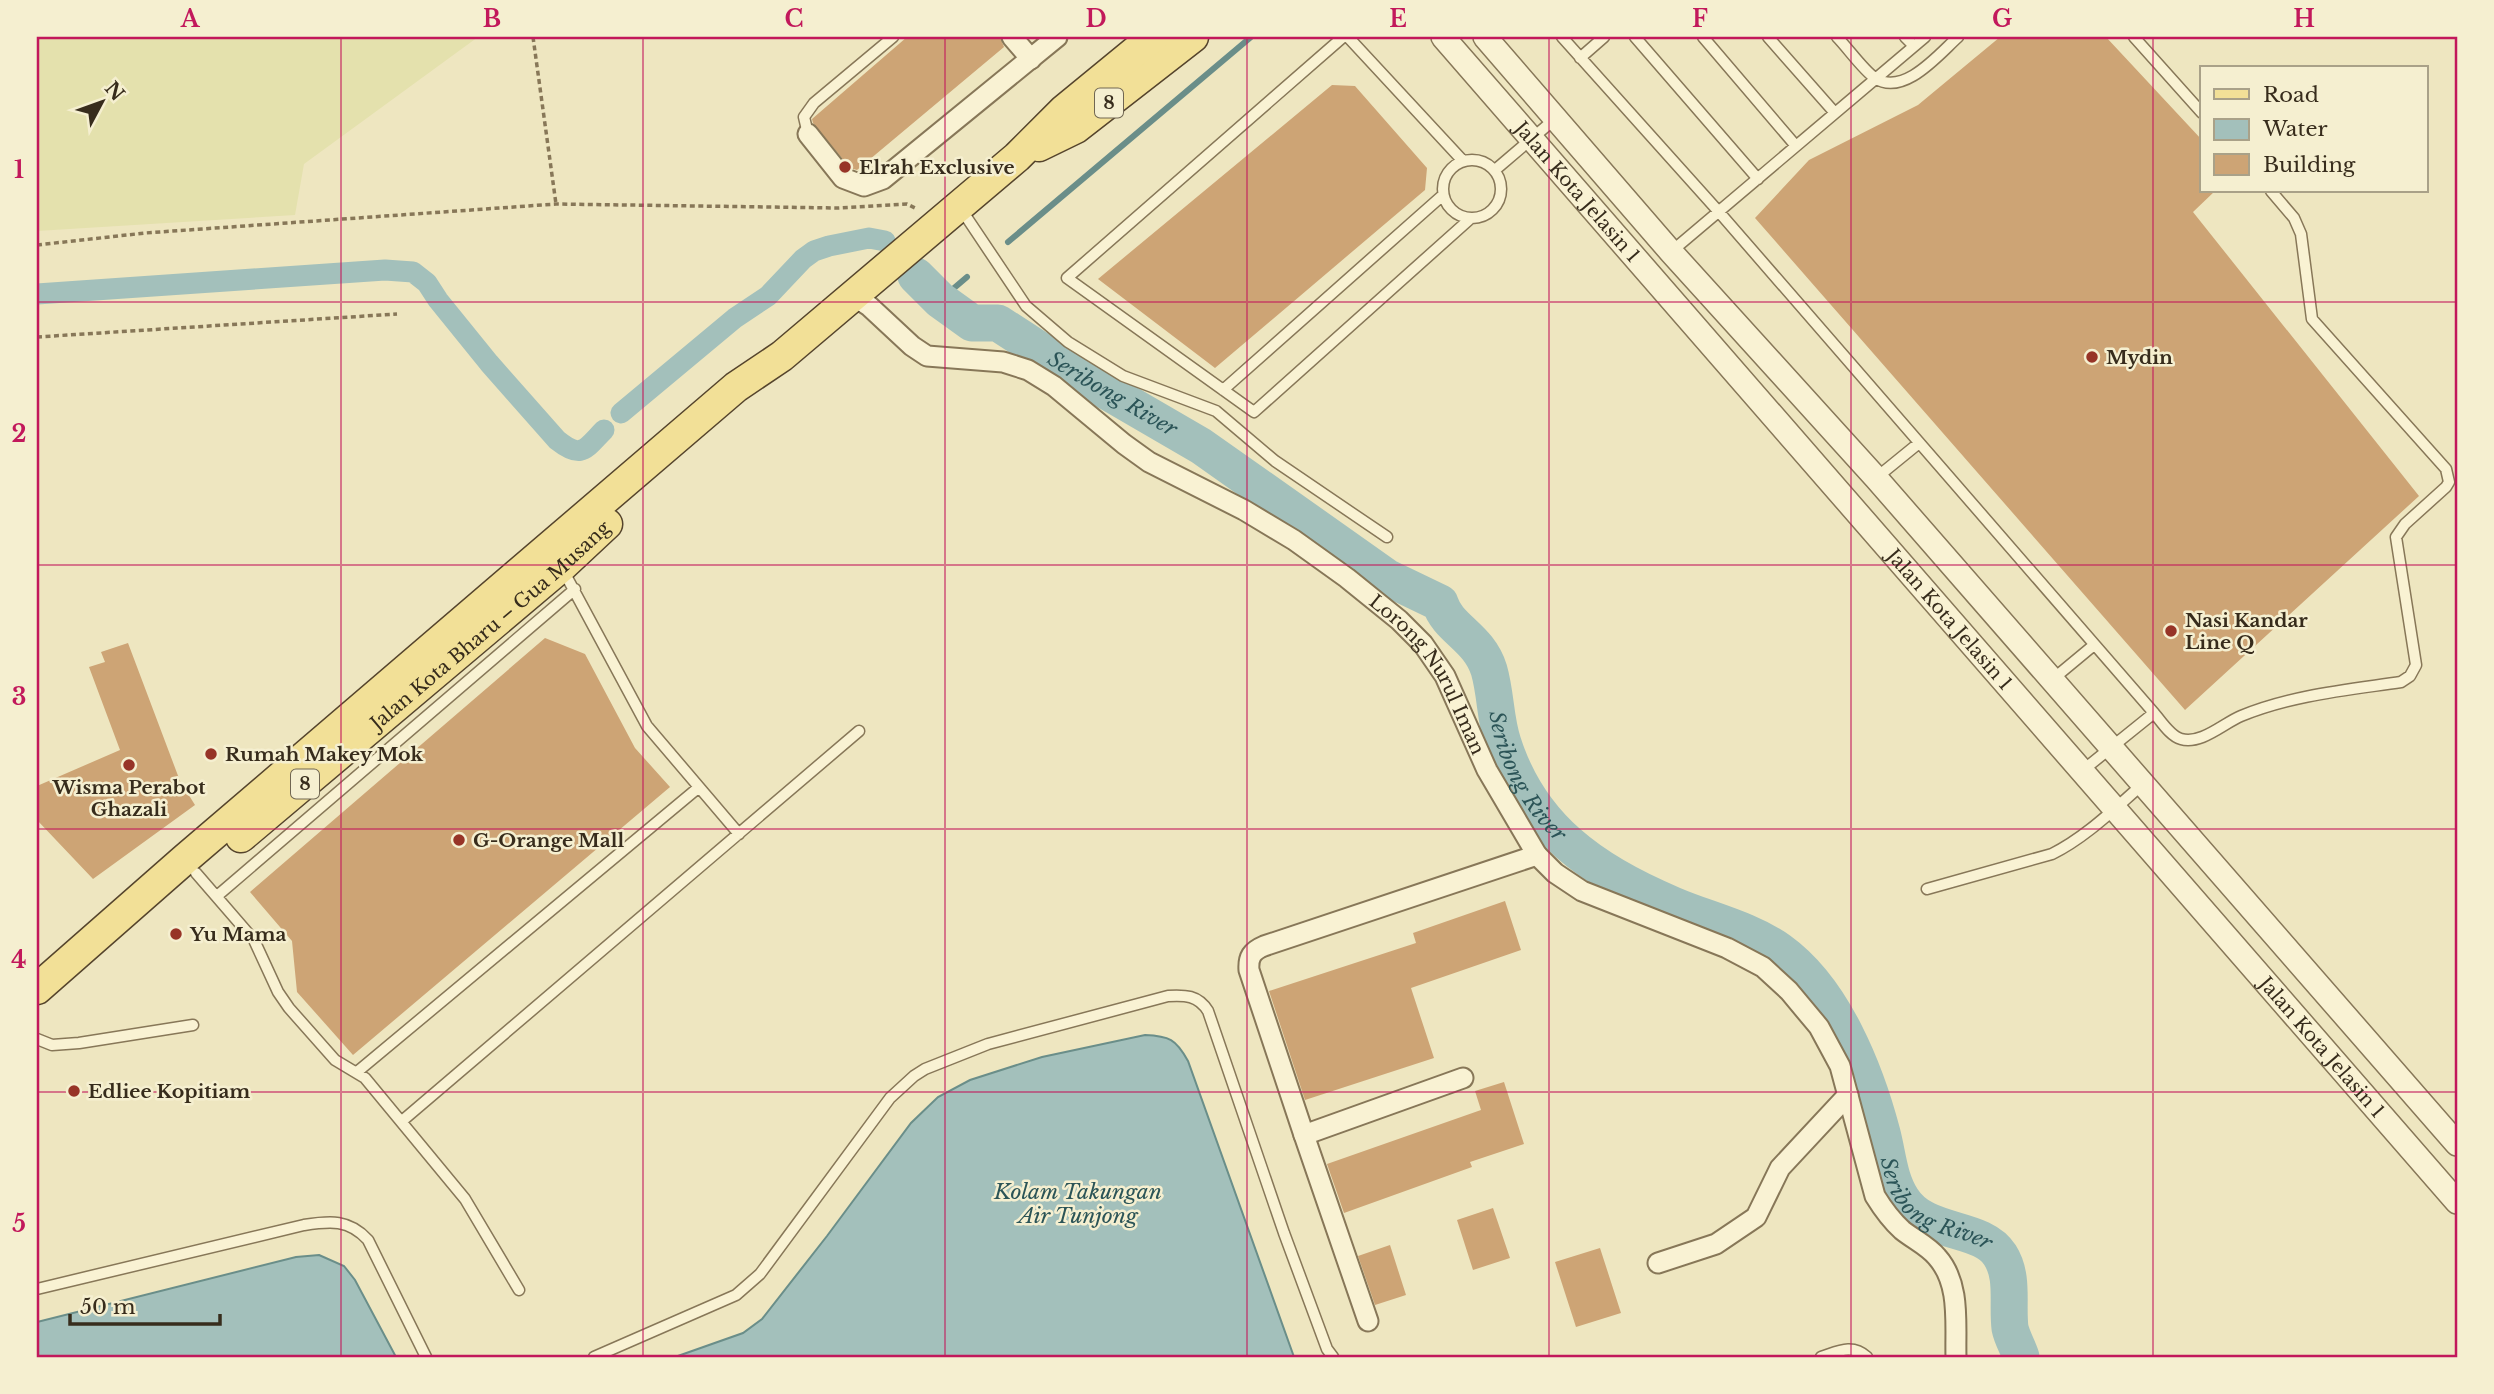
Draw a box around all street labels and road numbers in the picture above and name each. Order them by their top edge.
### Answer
road number: 8 [1095,88,1123,118]
street label: Jalan Kota Jelasin 1 [1508,114,1645,267]
street label: Jalan Kota Bharu – Gua Musang [363,515,615,736]
street label: Jalan Kota Jelasin 1 [1880,542,2017,694]
street label: Lorong Nurul Iman [1365,589,1490,758]
road number: 8 [291,770,319,798]
street label: Jalan Kota Jelasin 1 [2253,970,2390,1122]

